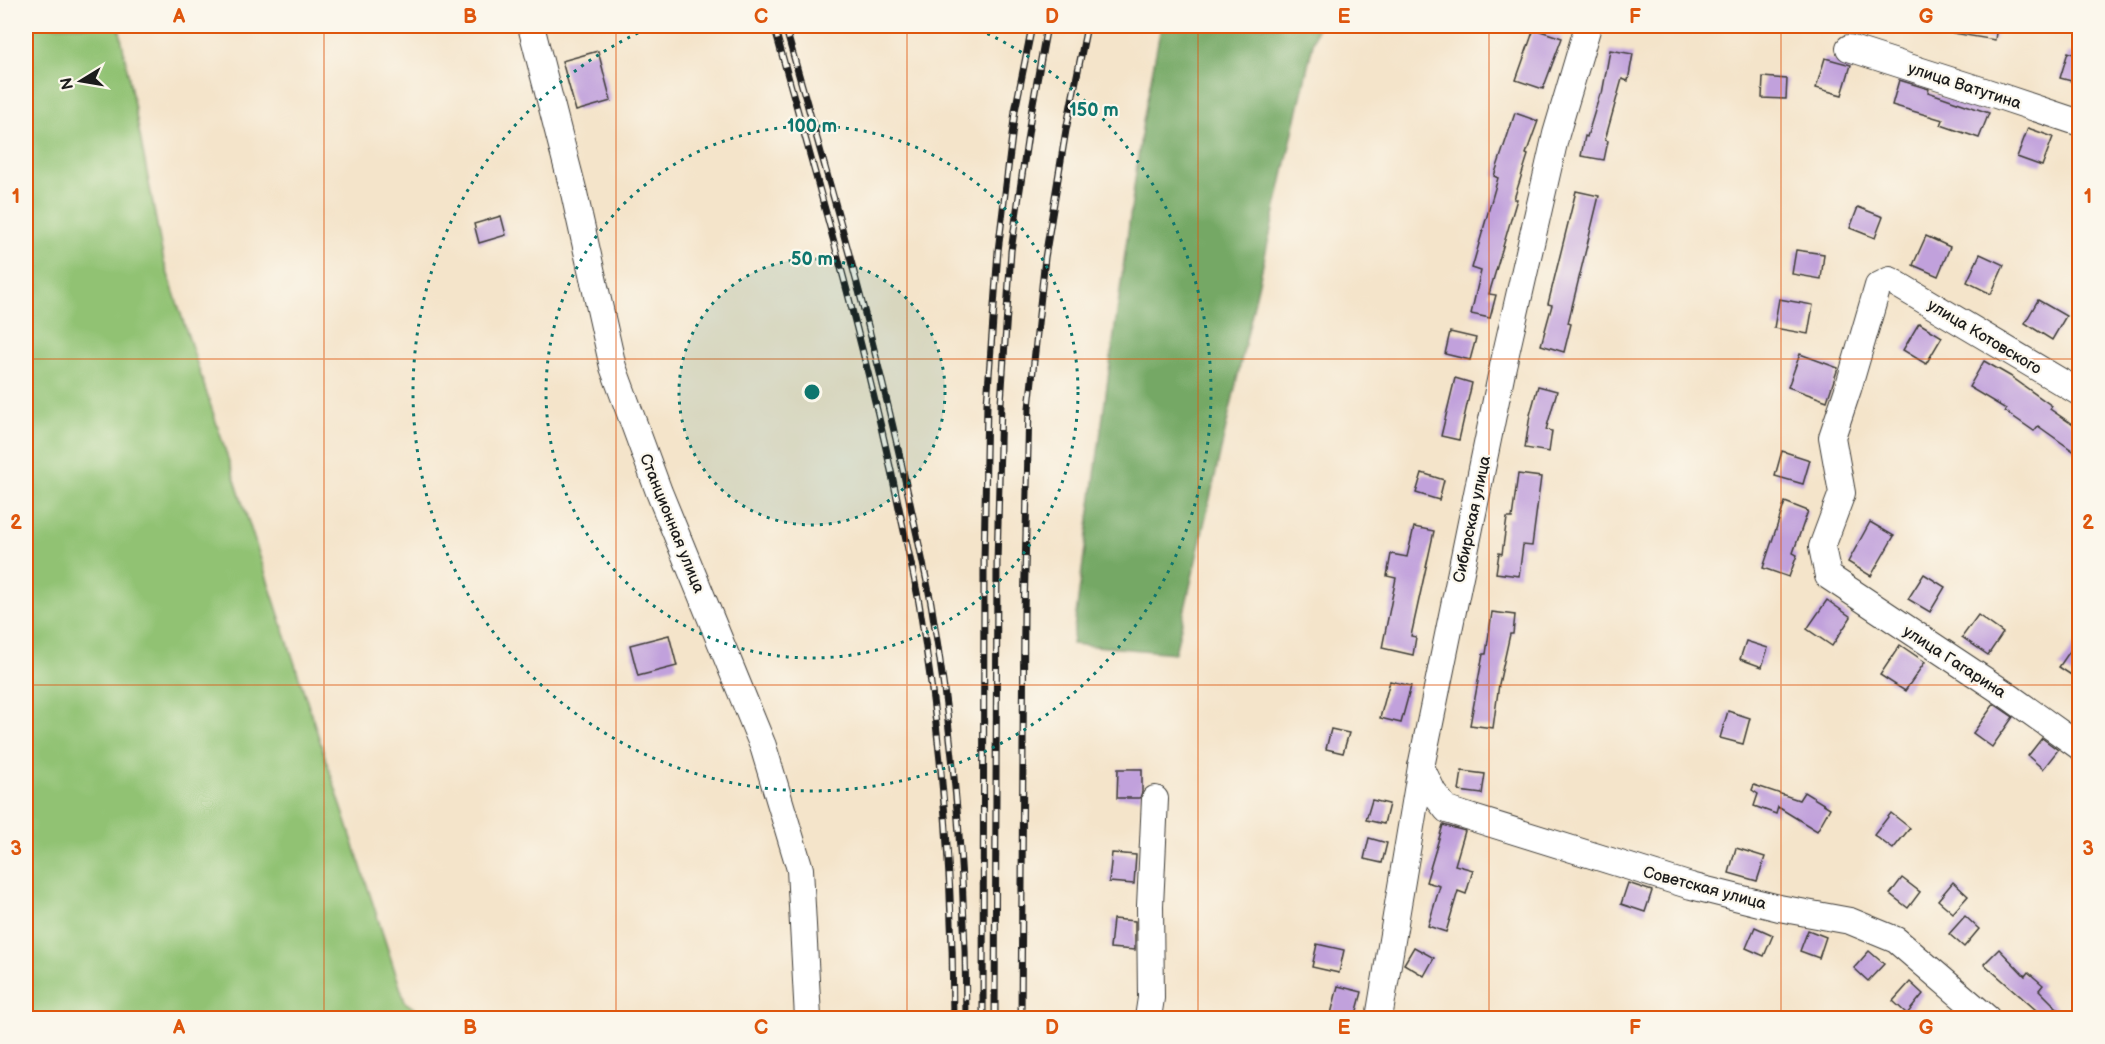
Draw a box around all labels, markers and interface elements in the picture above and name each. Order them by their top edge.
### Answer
text: A [172,5,186,29]
text: B [463,5,477,29]
text: C [754,5,768,29]
text: D [1045,5,1059,29]
text: E [1338,5,1351,29]
text: F [1629,5,1641,29]
text: G [1919,5,1934,29]
north arrow [51,51,111,111]
street label: улица Ватутина [1906,59,2024,114]
text: N [57,76,78,91]
text: 150 m [1069,100,1119,121]
text: 100 m [787,116,837,137]
text: 1 [12,185,20,209]
text: 1 [2084,185,2092,209]
text: 50 m [791,249,833,270]
street label: улица Котовского [1924,296,2045,379]
centre of rings [802,382,822,402]
street label: Станционная улица [635,451,708,596]
street label: Сибирская улица [1450,453,1495,585]
text: 2 [10,511,22,535]
text: 2 [2082,511,2094,535]
street label: улица Гагарина [1899,622,2010,703]
text: 3 [10,837,22,861]
text: 3 [2082,837,2094,861]
street label: Советская улица [1641,863,1769,914]
text: A [172,1016,186,1040]
text: B [463,1016,477,1040]
text: C [754,1016,768,1040]
text: D [1045,1016,1059,1040]
text: E [1338,1016,1351,1040]
text: F [1629,1016,1641,1040]
text: G [1919,1016,1934,1040]

